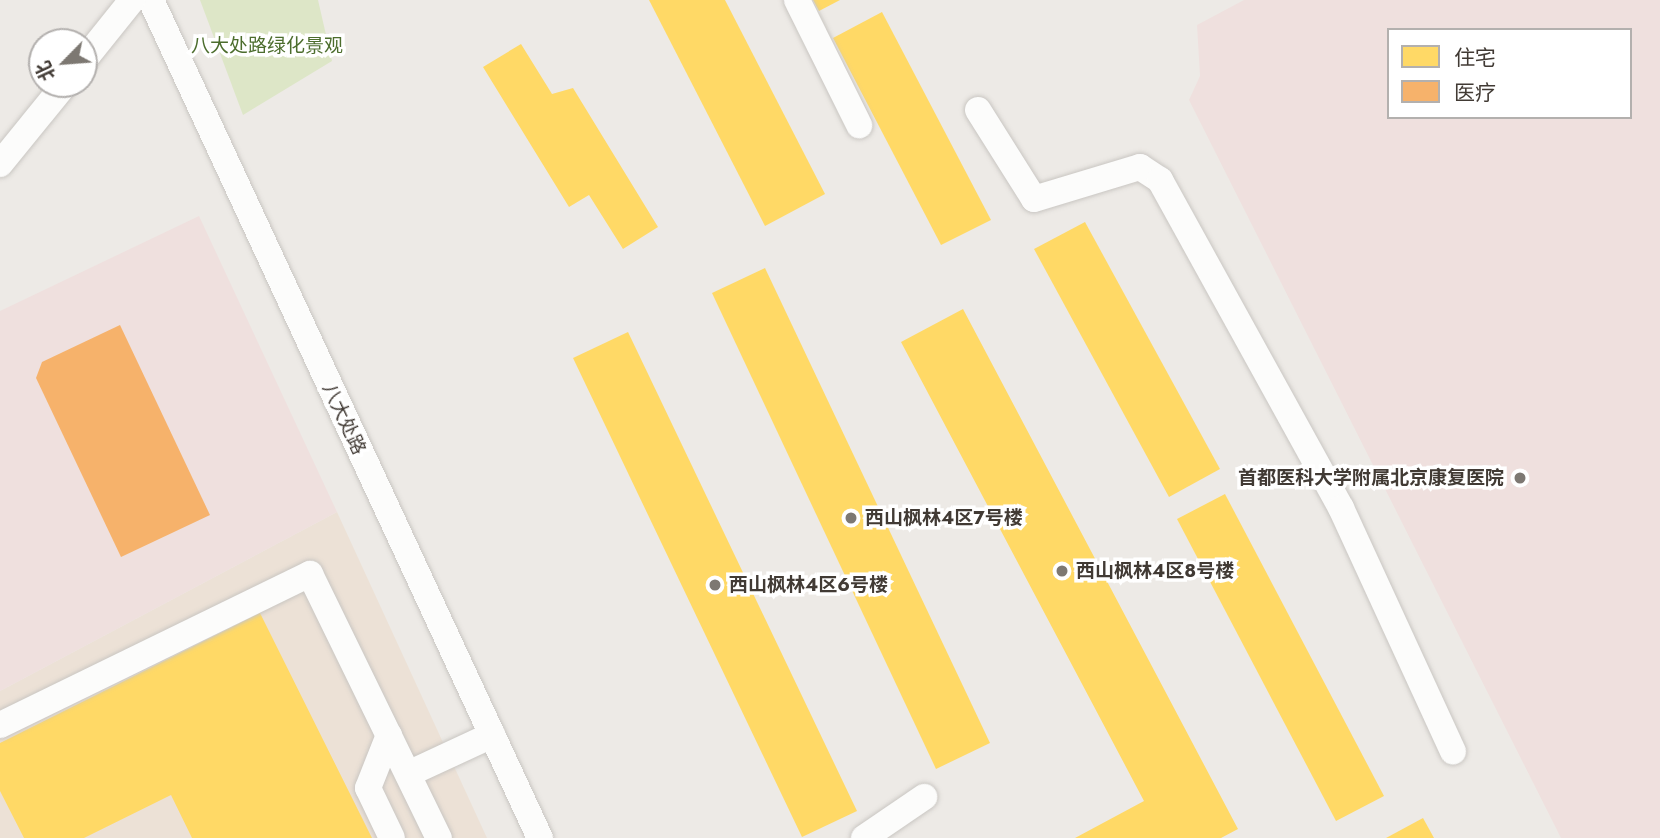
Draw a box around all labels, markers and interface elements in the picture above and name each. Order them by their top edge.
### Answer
north arrow [28,28,98,98]
legend [1387,28,1632,119]
park label: 八大处路绿化景观 [191,35,343,57]
text: 住宅 [1454,43,1496,73]
text: 北 [29,57,62,86]
text: 医疗 [1454,78,1496,108]
street label: 八大处路 [318,380,370,458]
place label: 首都医科大学附属北京康复医院 [1238,467,1504,489]
marker: 首都医科大学附属北京康复医院 [1510,468,1530,488]
place label: 西山枫林4区7号楼 [865,507,1023,529]
marker: 西山枫林4区7号楼 [843,510,859,526]
place label: 西山枫林4区8号楼 [1076,560,1234,582]
marker: 西山枫林4区8号楼 [1054,563,1070,579]
place label: 西山枫林4区6号楼 [729,574,888,596]
marker: 西山枫林4区6号楼 [707,577,723,593]

